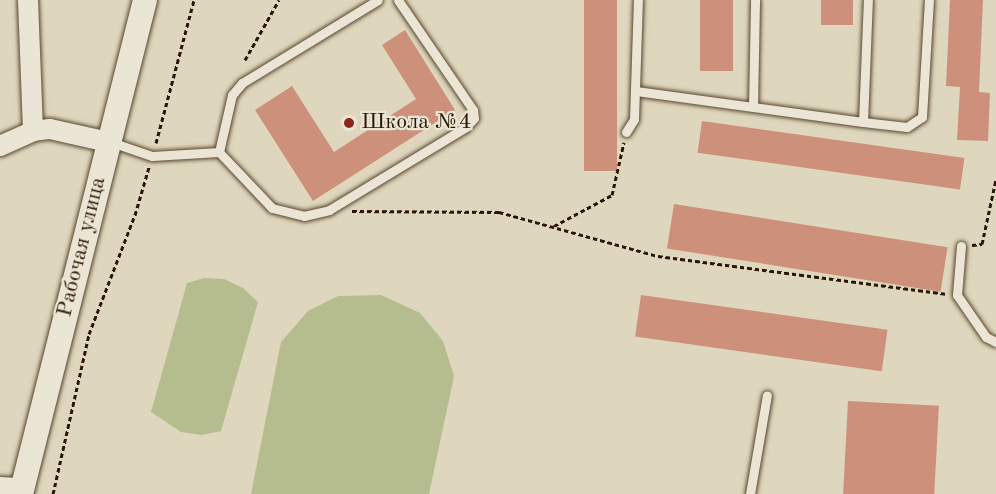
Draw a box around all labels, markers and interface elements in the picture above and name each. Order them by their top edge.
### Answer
place label: Школа №4 [361,110,472,136]
marker: Школа №4 [342,116,356,130]
street label: Рабочая улица [52,174,112,320]

